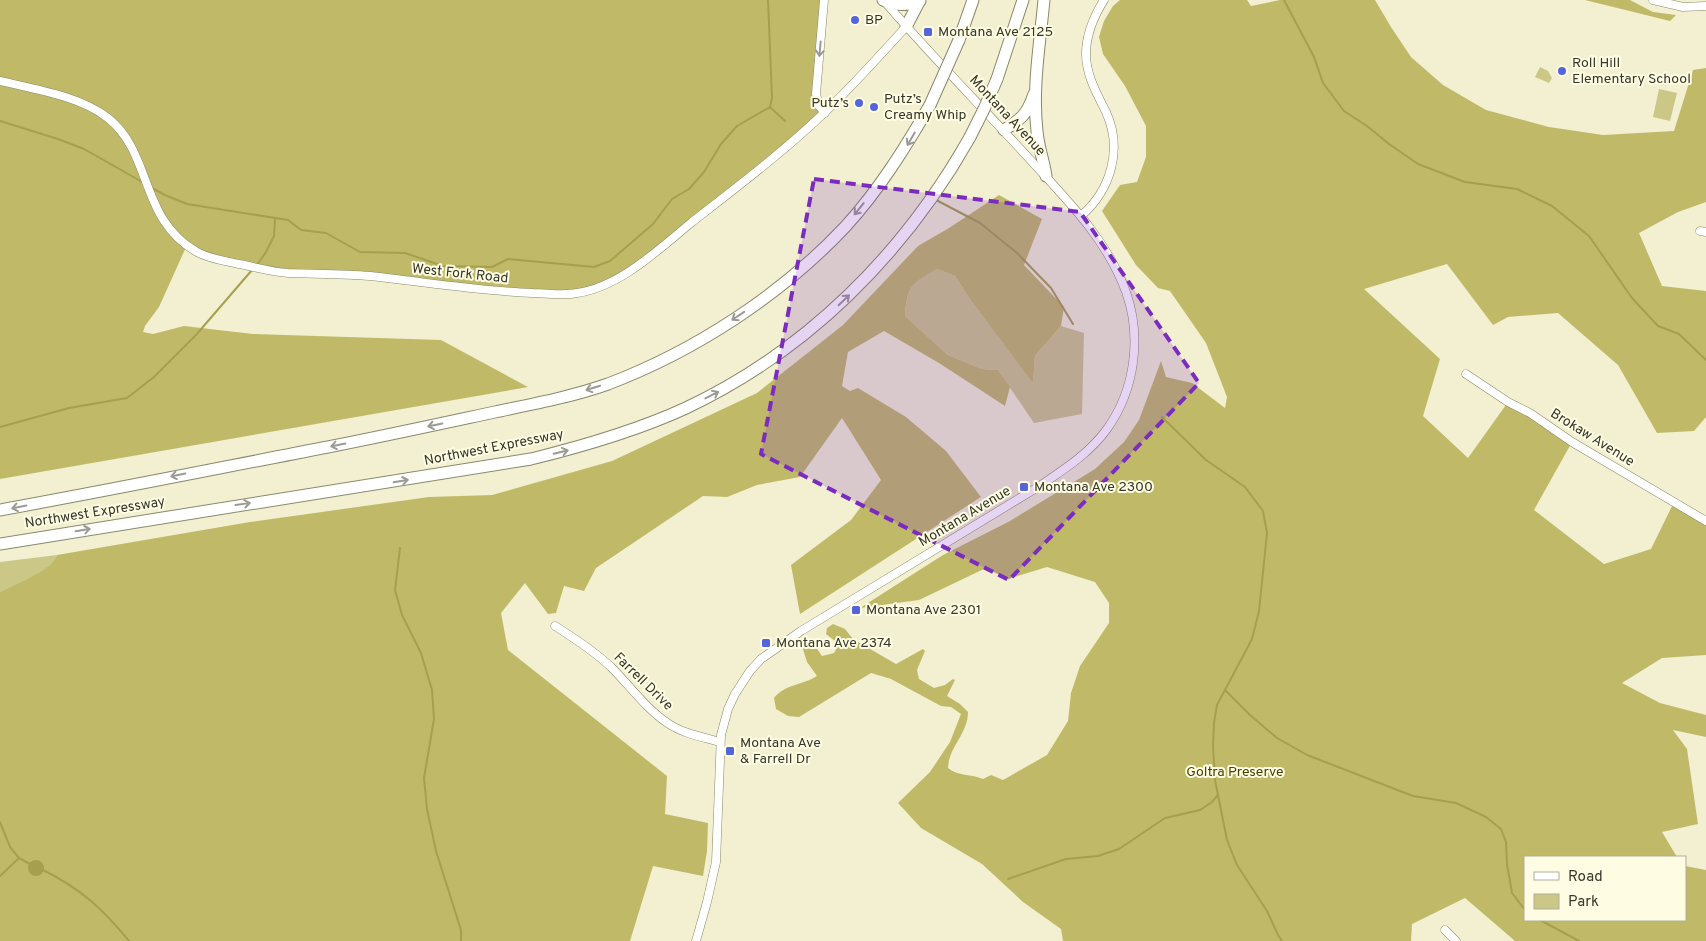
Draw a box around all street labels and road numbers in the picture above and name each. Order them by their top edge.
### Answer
street label: Montana Avenue [965,72,1049,160]
street label: West Fork Road [411,260,509,288]
street label: Brokaw Avenue [1547,405,1637,471]
street label: Northwest Expressway [423,426,565,470]
street label: Montana Avenue [916,483,1014,551]
street label: Northwest Expressway [24,493,166,533]
street label: Farrell Drive [610,649,676,715]

